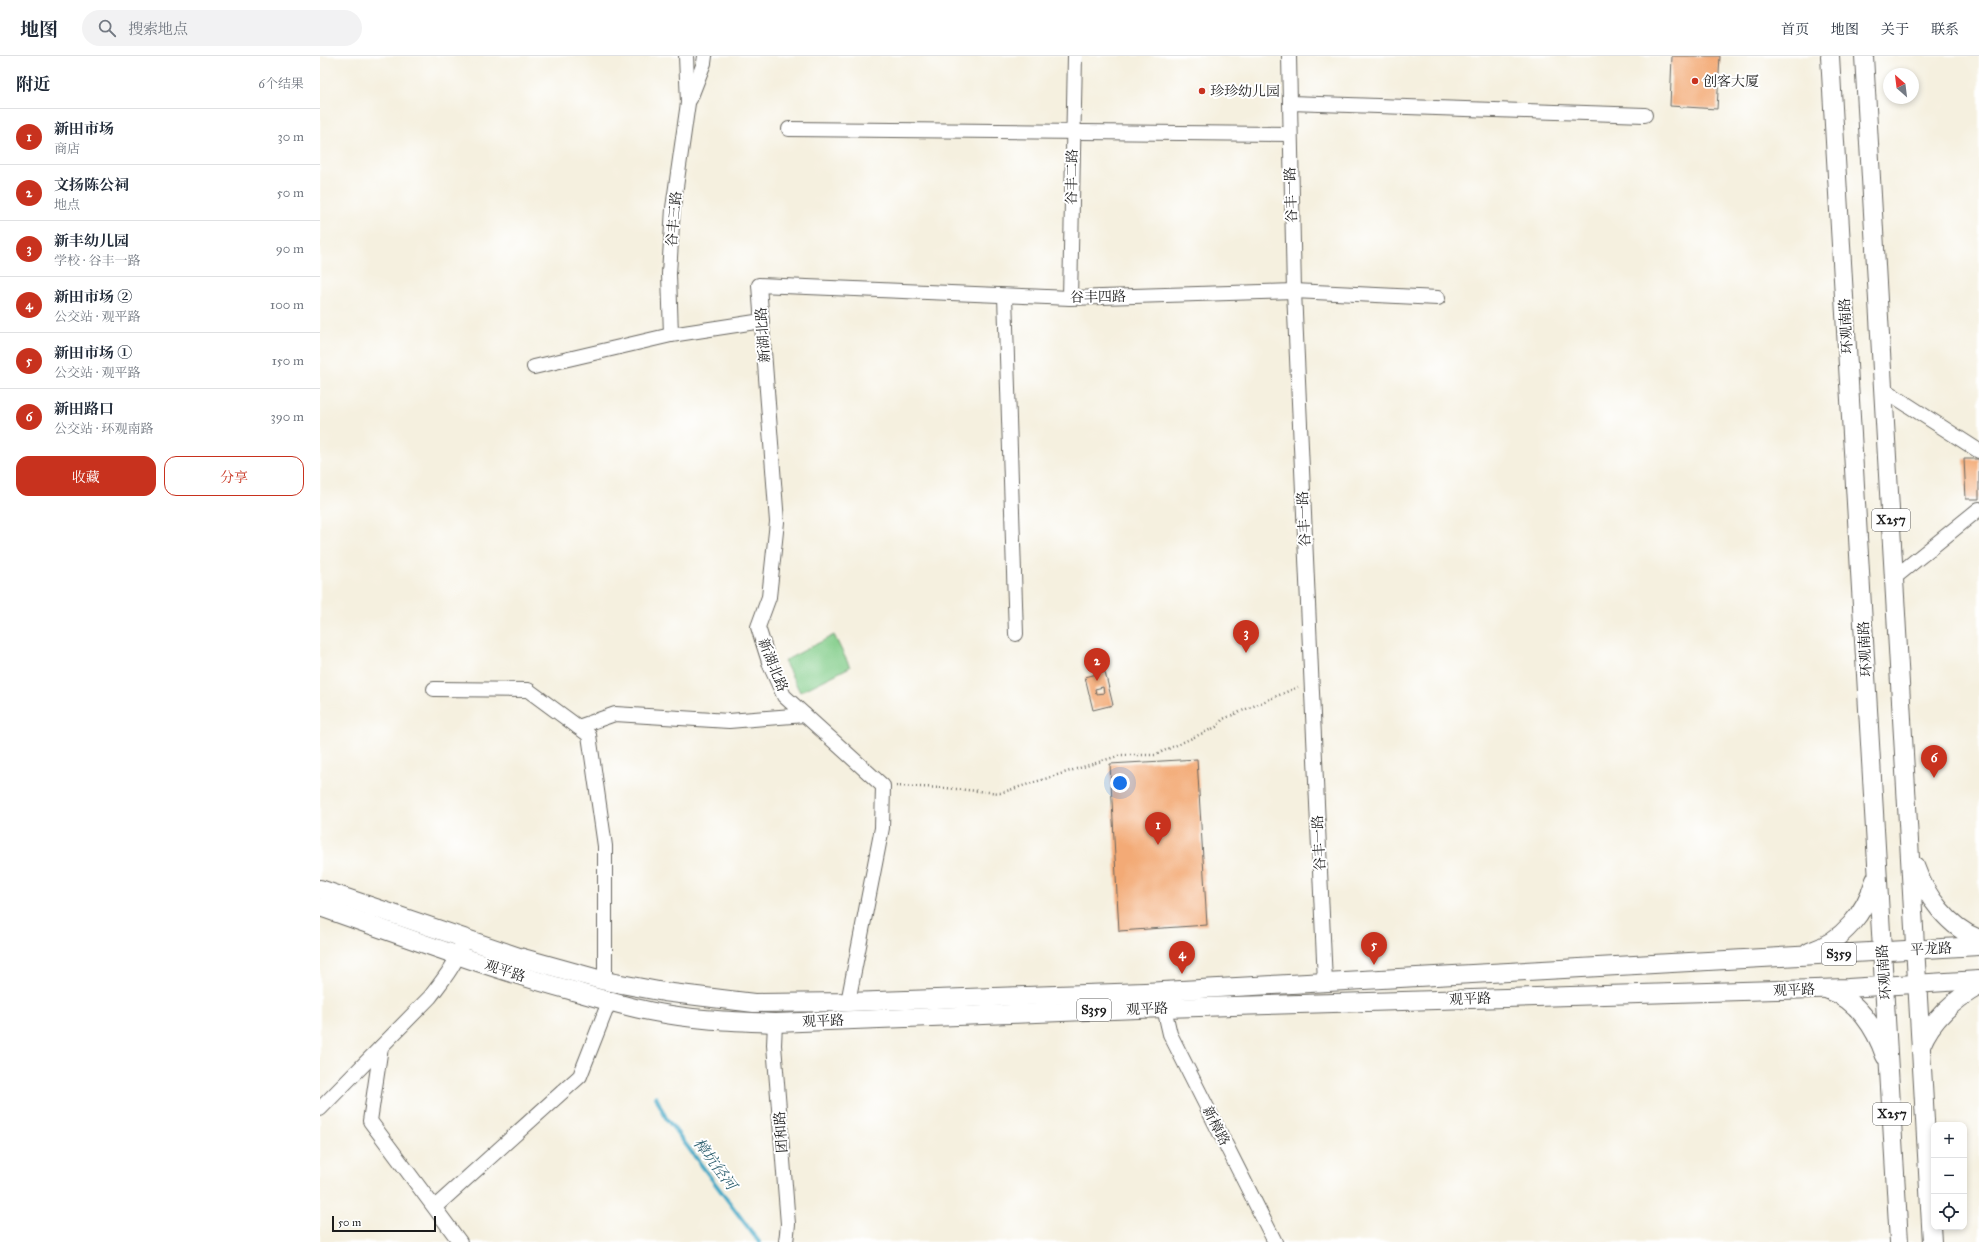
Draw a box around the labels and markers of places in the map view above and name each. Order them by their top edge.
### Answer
place label: 创客大厦 [1703,73,1759,90]
marker: 创客大厦 [1690,76,1700,86]
place label: 珍珍幼儿园 [1210,83,1280,100]
marker: 珍珍幼儿园 [1197,86,1207,96]
pin: 3 [1233,620,1259,653]
pin: 2 [1084,648,1110,681]
pin: 6 [1921,745,1947,778]
pin: 1 [1145,812,1171,845]
pin: 5 [1361,932,1387,965]
pin: 4 [1169,941,1195,974]

